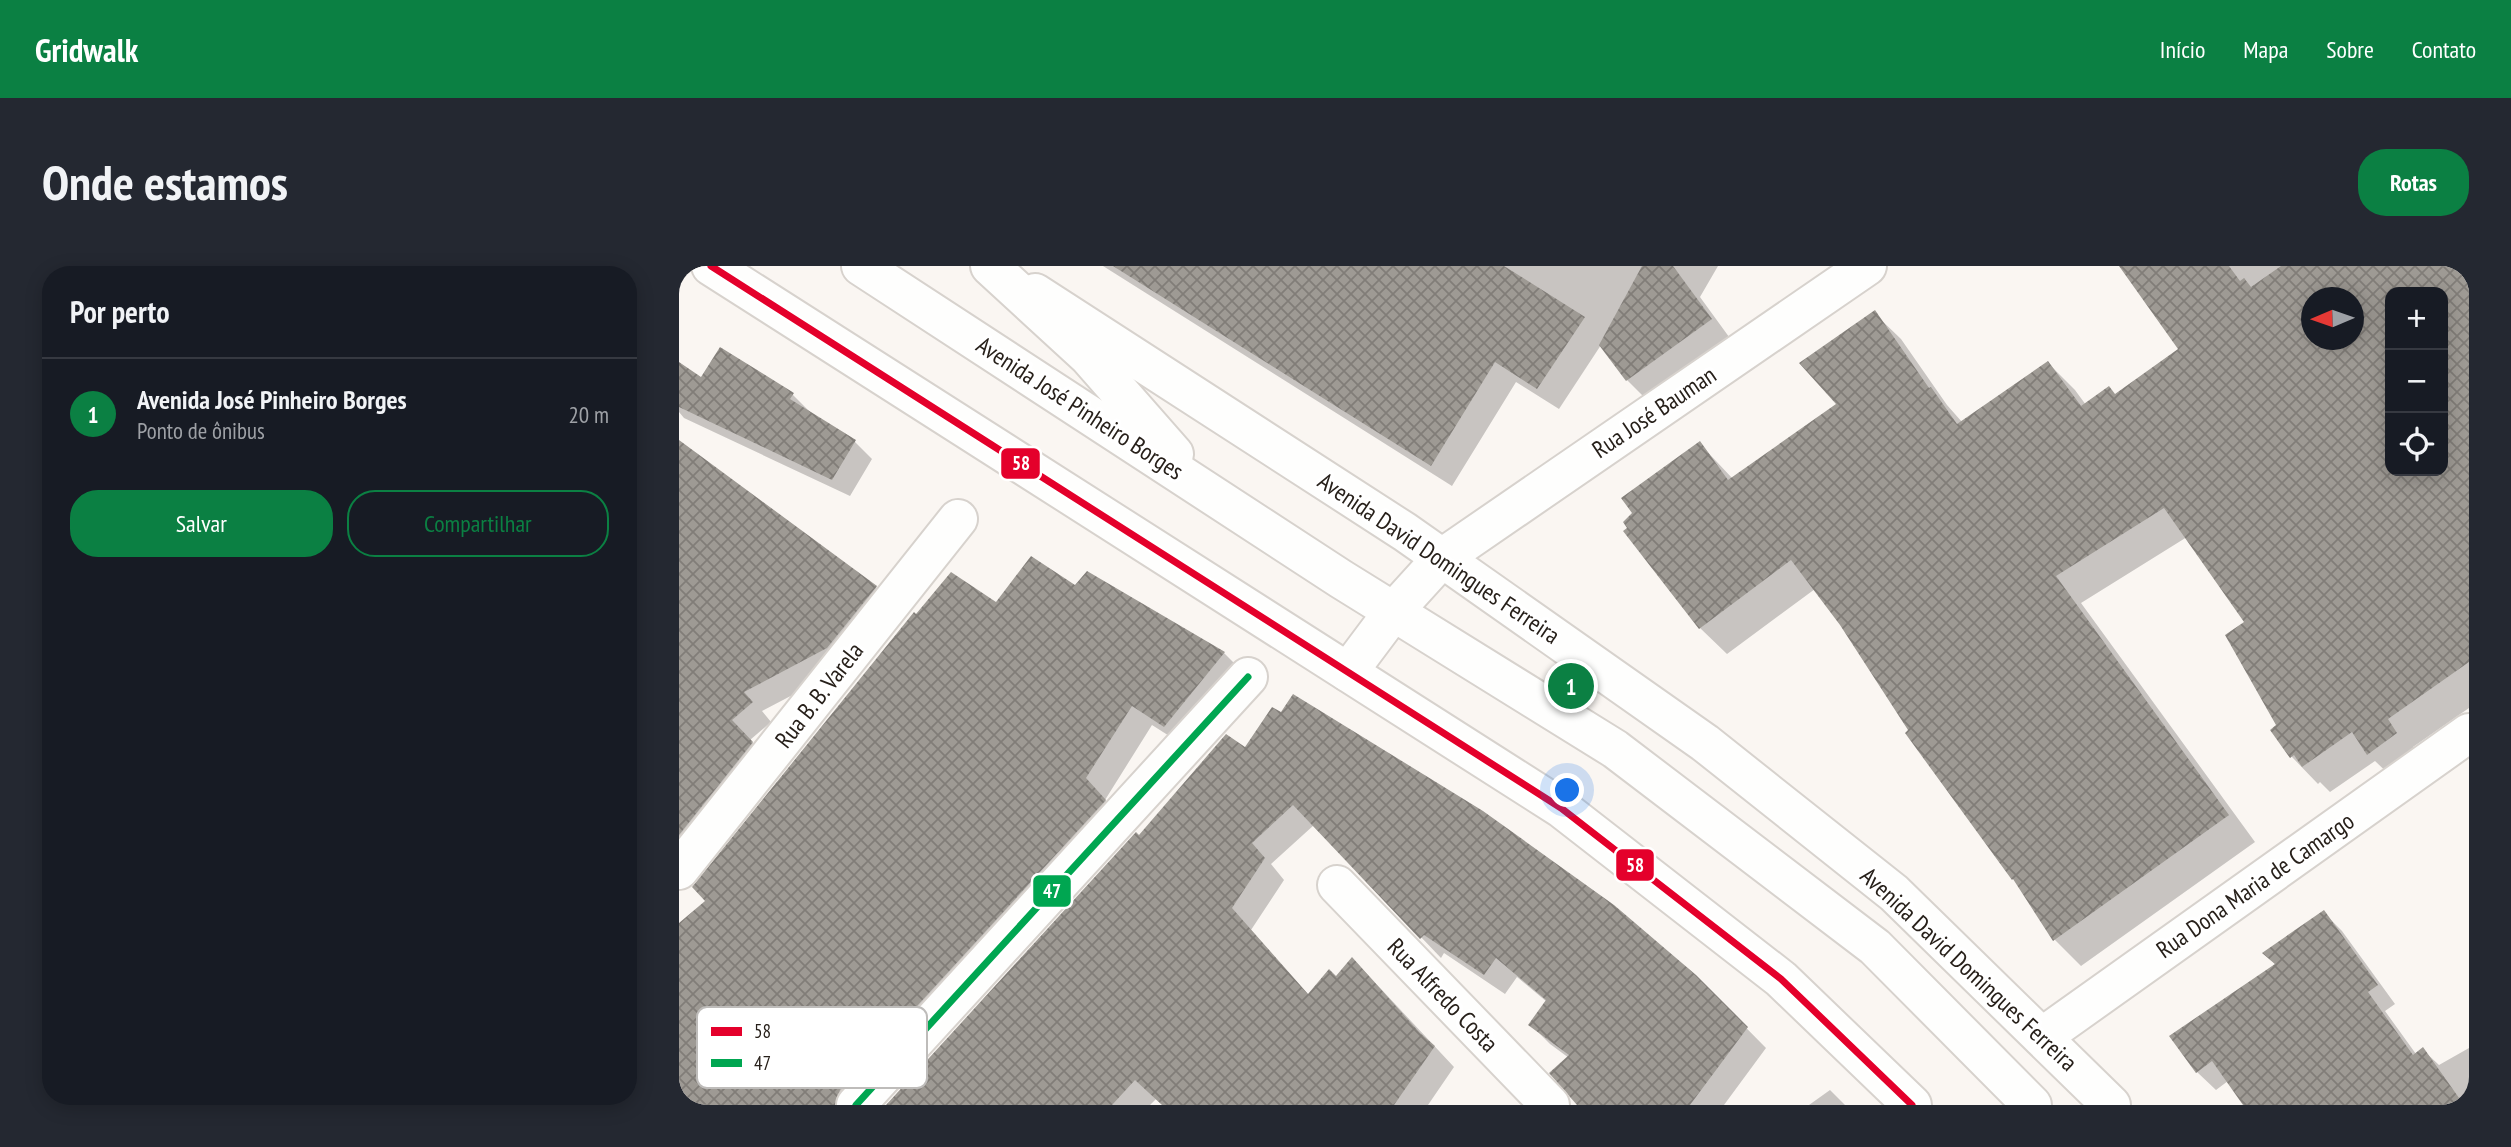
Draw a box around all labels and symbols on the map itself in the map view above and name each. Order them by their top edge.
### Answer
north arrow [2301,287,2364,350]
street label: Avenida José Pinheiro Borges [971,329,1189,487]
street label: Rua José Bauman [1586,359,1722,465]
line badge: 58 [1000,447,1041,480]
text: 58 [1012,451,1030,475]
street label: Avenida David Domingues Ferreira [1312,465,1566,651]
street label: Rua B. B. Varela [768,636,870,754]
pin: 1 [1548,660,1594,712]
your location [1550,773,1584,807]
street label: Rua Dona Maria de Camargo [2150,805,2360,965]
line badge: 58 [1615,848,1655,882]
text: 58 [1626,853,1644,877]
street label: Avenida David Domingues Ferreira [1854,860,2084,1078]
line badge: 47 [1032,874,1072,908]
text: 47 [1043,879,1061,903]
street label: Rua Alfredo Costa [1381,932,1505,1058]
legend [697,1007,927,1088]
text: 58 [754,1019,771,1043]
text: 47 [754,1051,771,1075]

